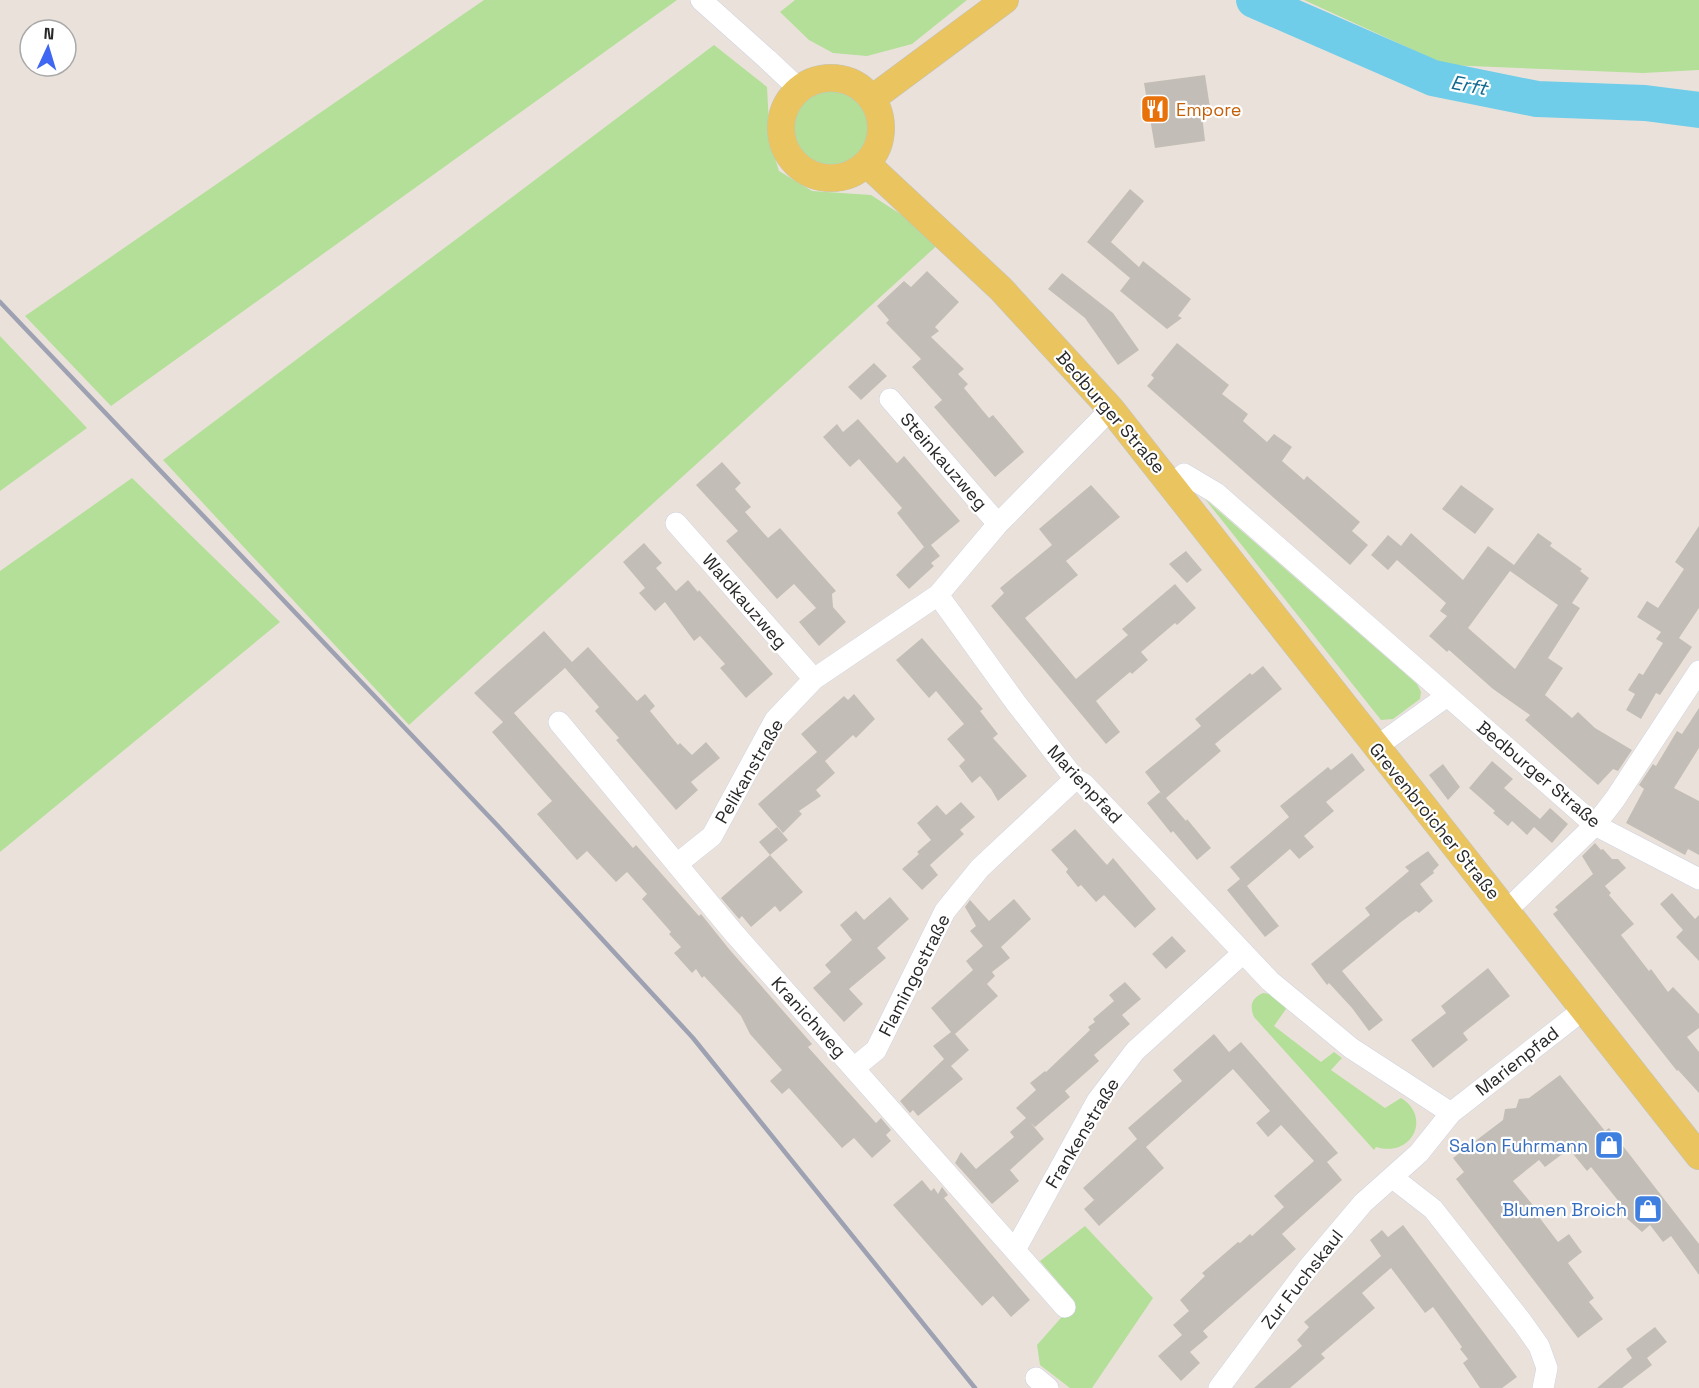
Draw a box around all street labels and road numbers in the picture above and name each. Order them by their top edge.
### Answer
street label: Bedburger Straße [1051,346,1171,478]
street label: Steinkauzweg [895,408,993,514]
street label: Waldkauzweg [697,549,793,653]
street label: Pelikanstraße [710,714,788,828]
street label: Bedburger Straße [1472,715,1606,833]
street label: Grevenbroicher Straße [1365,738,1505,904]
street label: Marienpfad [1043,740,1127,828]
street label: Flamingostraße [873,910,955,1040]
street label: Kranichweg [767,972,851,1062]
street label: Marienpfad [1471,1021,1563,1101]
street label: Frankenstraße [1040,1074,1124,1192]
street label: Zur Fuchskaul [1256,1225,1348,1333]

